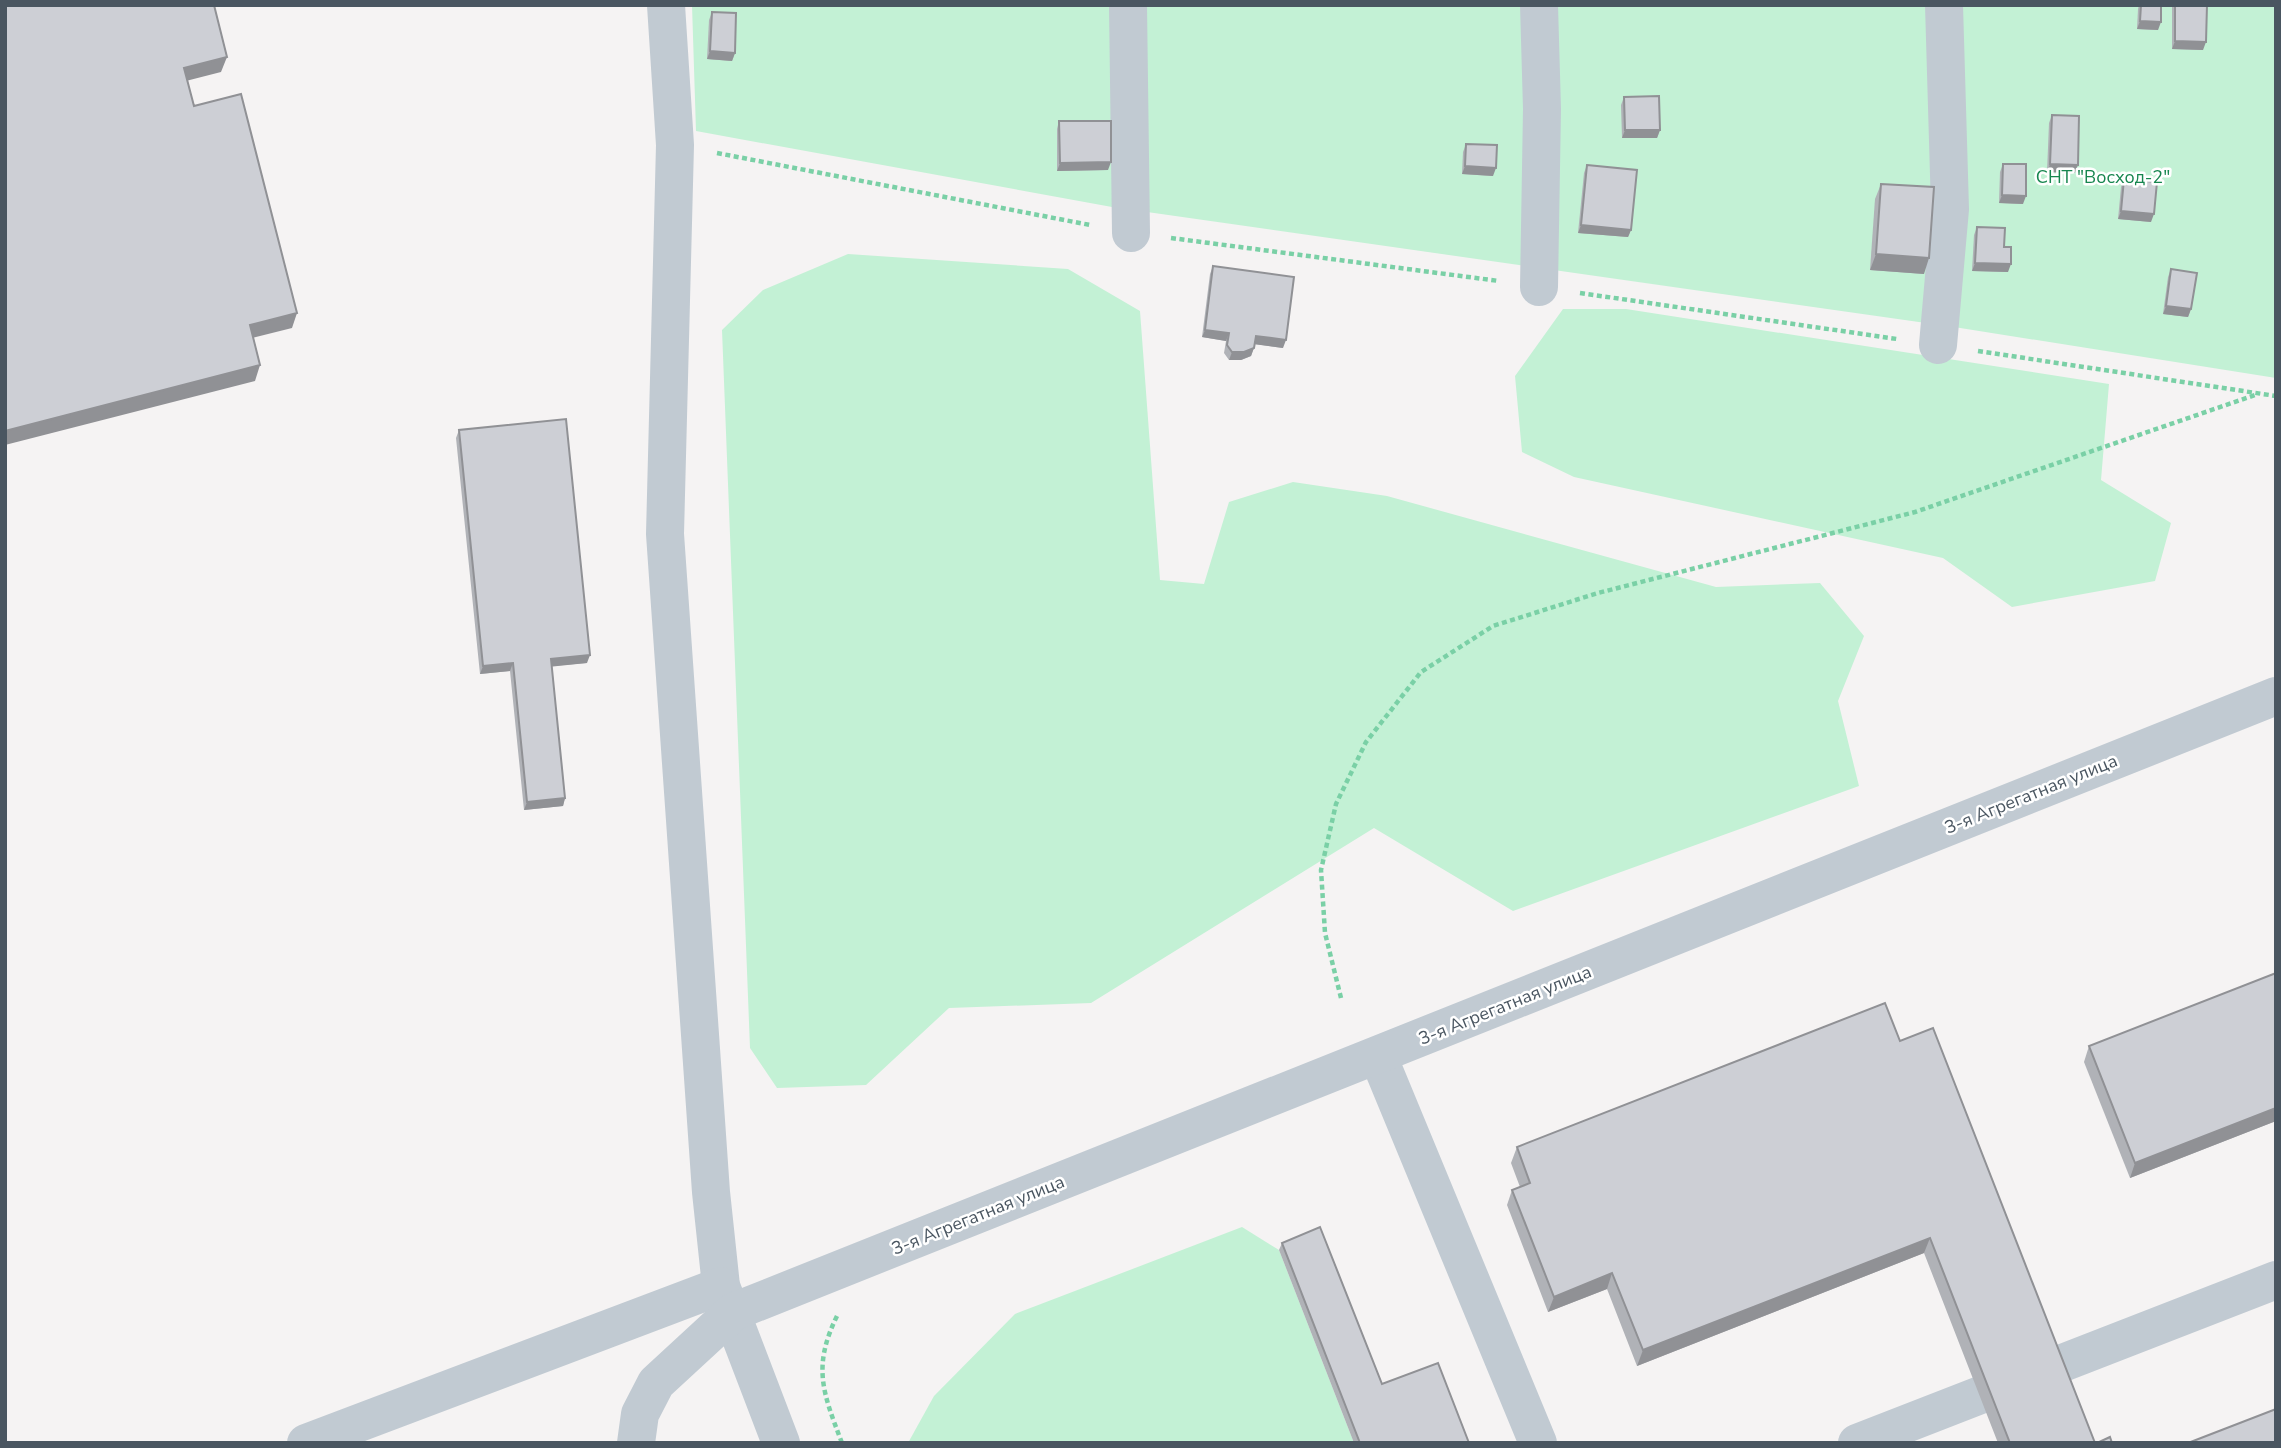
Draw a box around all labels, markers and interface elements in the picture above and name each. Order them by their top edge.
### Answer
park label: СНТ "Восход-2" [2036,165,2170,189]
street label: 3-я Агрегатная улица [1941,748,2121,840]
street label: 3-я Агрегатная улица [1415,959,1595,1051]
street label: 3-я Агрегатная улица [888,1169,1068,1261]

